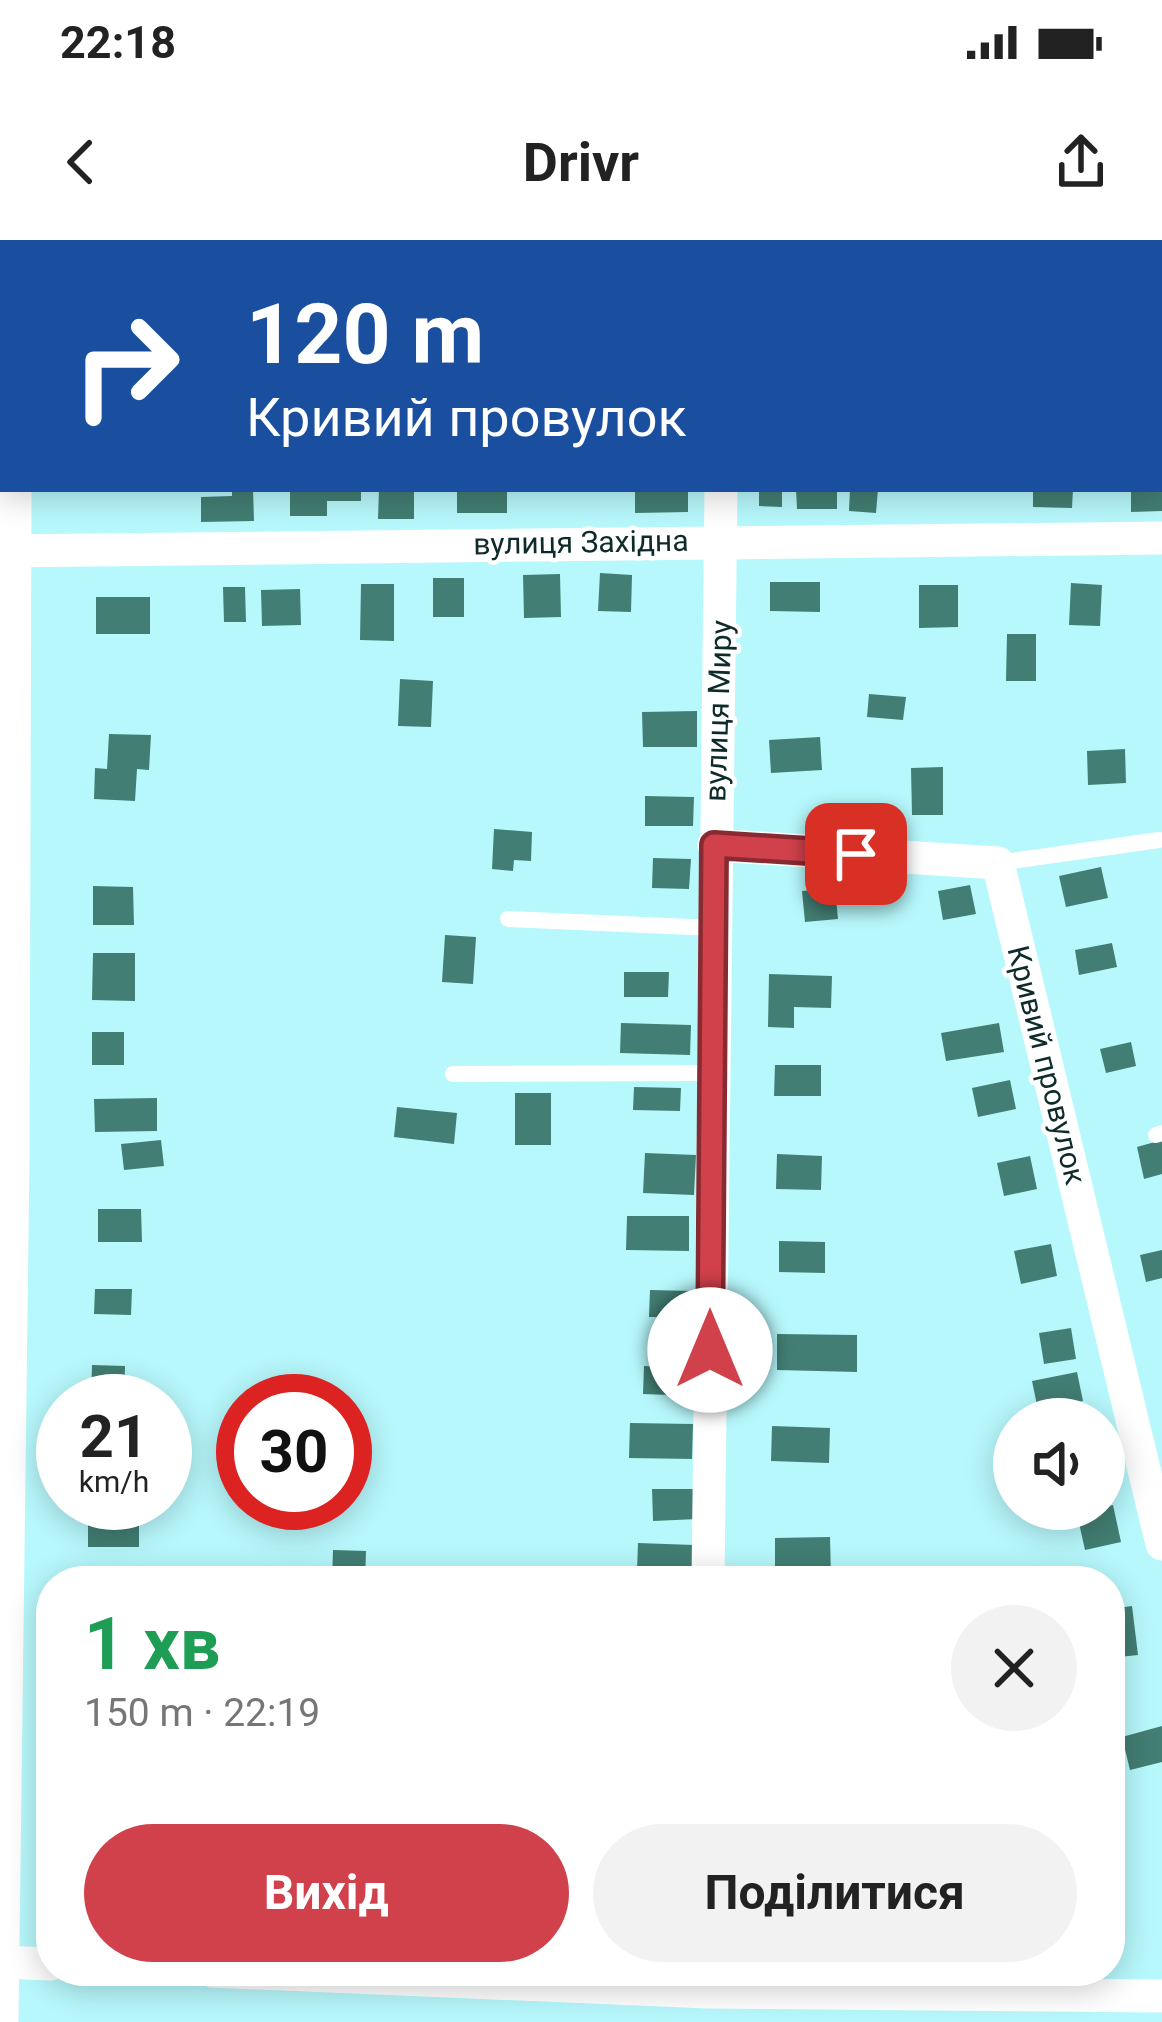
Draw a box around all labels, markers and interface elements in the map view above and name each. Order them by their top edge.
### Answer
text: 22:18 [60,16,176,69]
icon: back [48,129,114,195]
icon: share [1048,129,1114,195]
text: Drivr [523,131,639,194]
text: 120 m [246,285,484,384]
icon: right [48,288,204,444]
text: Кривий провулок [246,386,687,449]
street label: вулиця Західна [473,523,689,561]
street label: вулиця Миру [697,620,739,802]
pin [805,803,907,905]
icon: arrive [823,821,889,887]
street label: Кривий провулок [1000,942,1094,1188]
position arrow [647,1287,773,1413]
speed limit sign: 30 [216,1374,372,1530]
map controls [993,1398,1125,1530]
button: sound [993,1398,1125,1530]
text: 21 [80,1401,148,1472]
text: km/h [79,1464,149,1499]
text: 1 хв [84,1602,221,1687]
button: close [951,1605,1077,1731]
text: 150 m · 22:19 [84,1690,320,1736]
button: Вихід [84,1824,569,1962]
button: Поділитися [593,1824,1077,1962]

